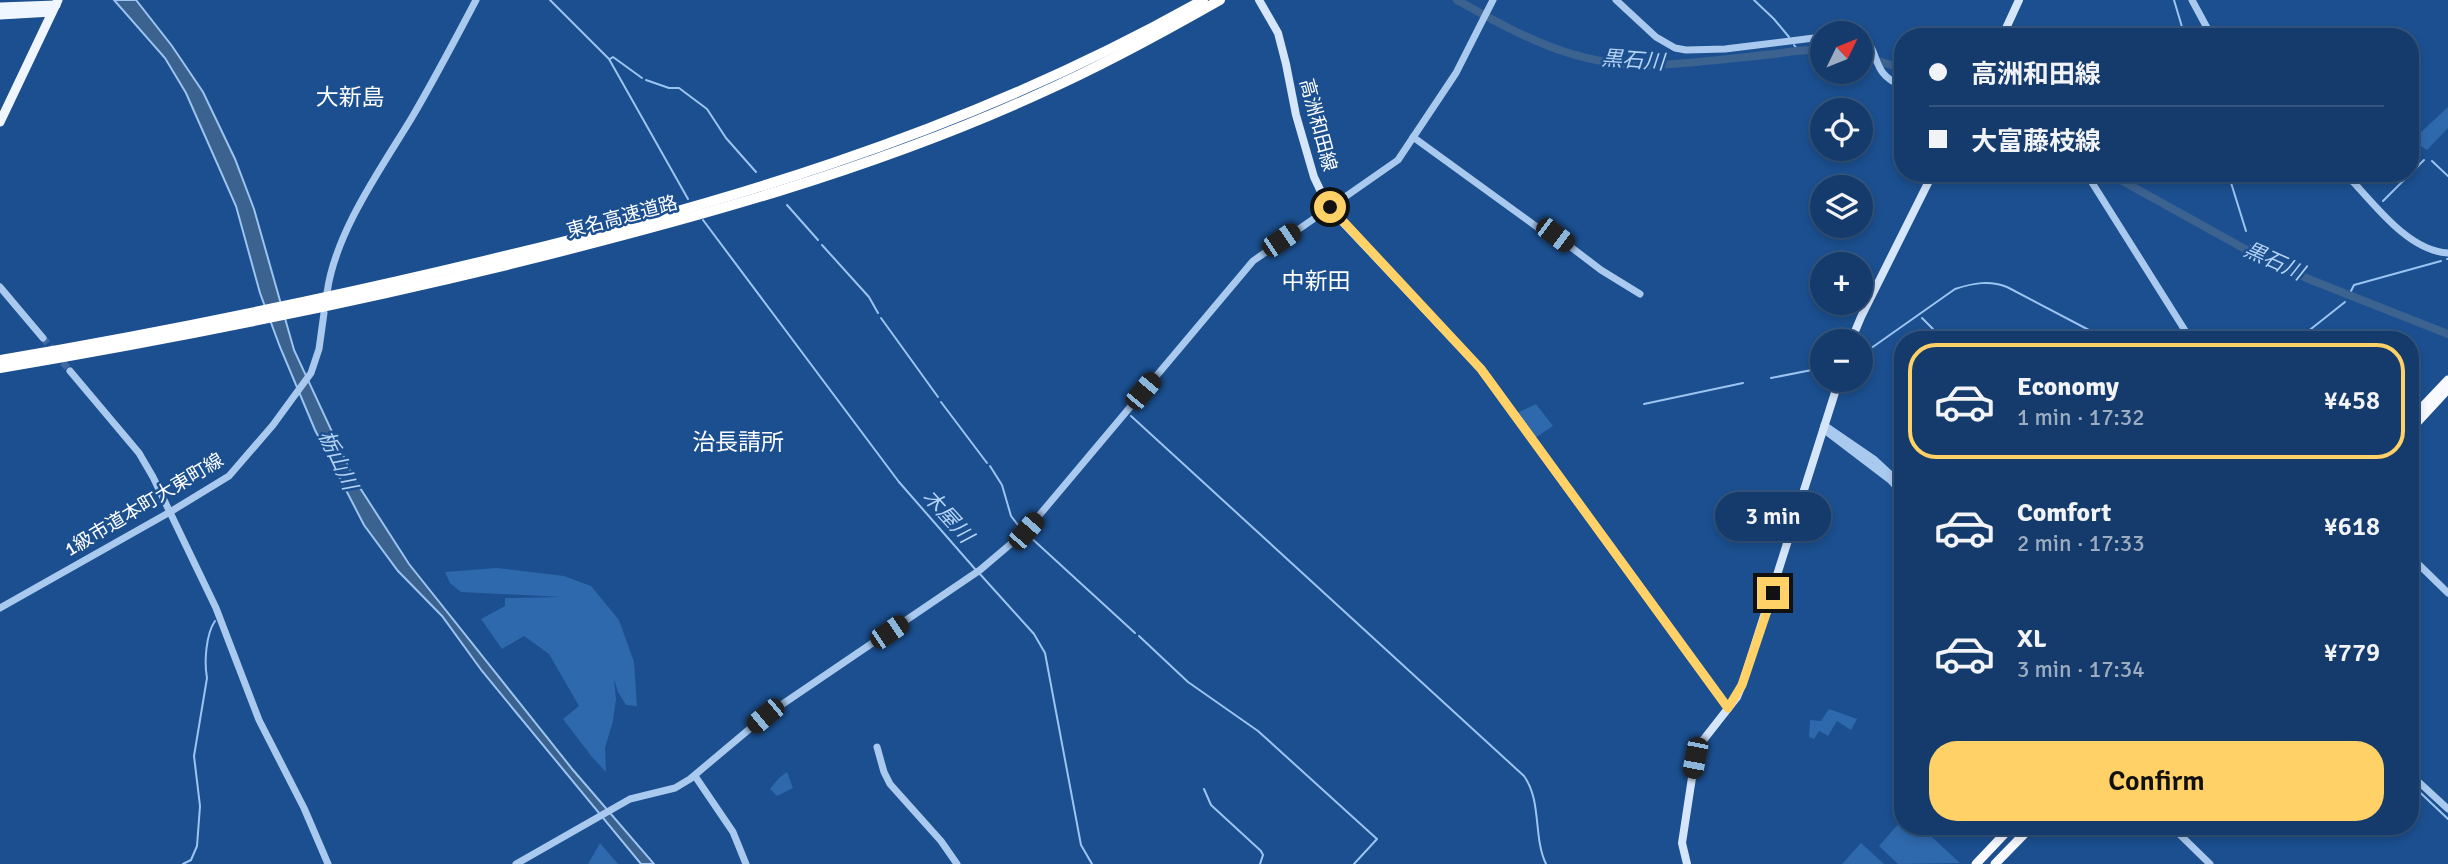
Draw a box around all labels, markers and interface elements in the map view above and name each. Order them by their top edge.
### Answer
north arrow [1810,21,1872,84]
map controls [1810,21,1873,392]
water label: 黒石川 [1601,45,1667,75]
text: 高洲和田線 [1971,59,2101,91]
street label: 高洲和田線 [1294,76,1342,174]
district label: 大新島 [316,83,385,112]
button: locate [1810,98,1873,161]
text: 大富藤枝線 [1971,126,2101,158]
button: layers [1810,175,1873,238]
street label: 東名高速道路 [564,191,680,243]
route start [1314,191,1346,223]
car [1532,214,1579,256]
car [1258,220,1305,260]
water label: 黒石川 [2240,236,2310,287]
button: + [1810,252,1873,315]
district label: 中新田 [1282,267,1351,296]
button: − [1810,329,1873,392]
car [1122,368,1165,414]
icon: car [1933,370,1996,433]
text: Economy [2017,371,2119,403]
text: ¥458 [2324,385,2380,417]
text: 1 min · 17:32 [2017,403,2145,432]
water label: 栃山川 [313,426,364,496]
district label: 治長請所 [692,428,784,457]
street label: 1級市道本町大東町線 [60,448,228,562]
water label: 木屋川 [917,484,980,550]
callout: 3 min [1715,491,1831,540]
icon: car [1933,496,1996,559]
text: Comfort [2017,497,2111,529]
text: 3 min [1745,502,1801,531]
car [1005,508,1048,554]
text: ¥618 [2324,511,2380,543]
text: 2 min · 17:33 [2017,529,2145,558]
route end [1757,577,1789,609]
car [866,612,913,652]
icon: car [1933,622,1996,685]
text: XL [2017,623,2047,655]
text: ¥779 [2324,637,2380,669]
text: 3 min · 17:34 [2017,655,2145,684]
car [743,694,788,738]
car [1681,735,1710,781]
button: Confirm [1929,741,2384,821]

